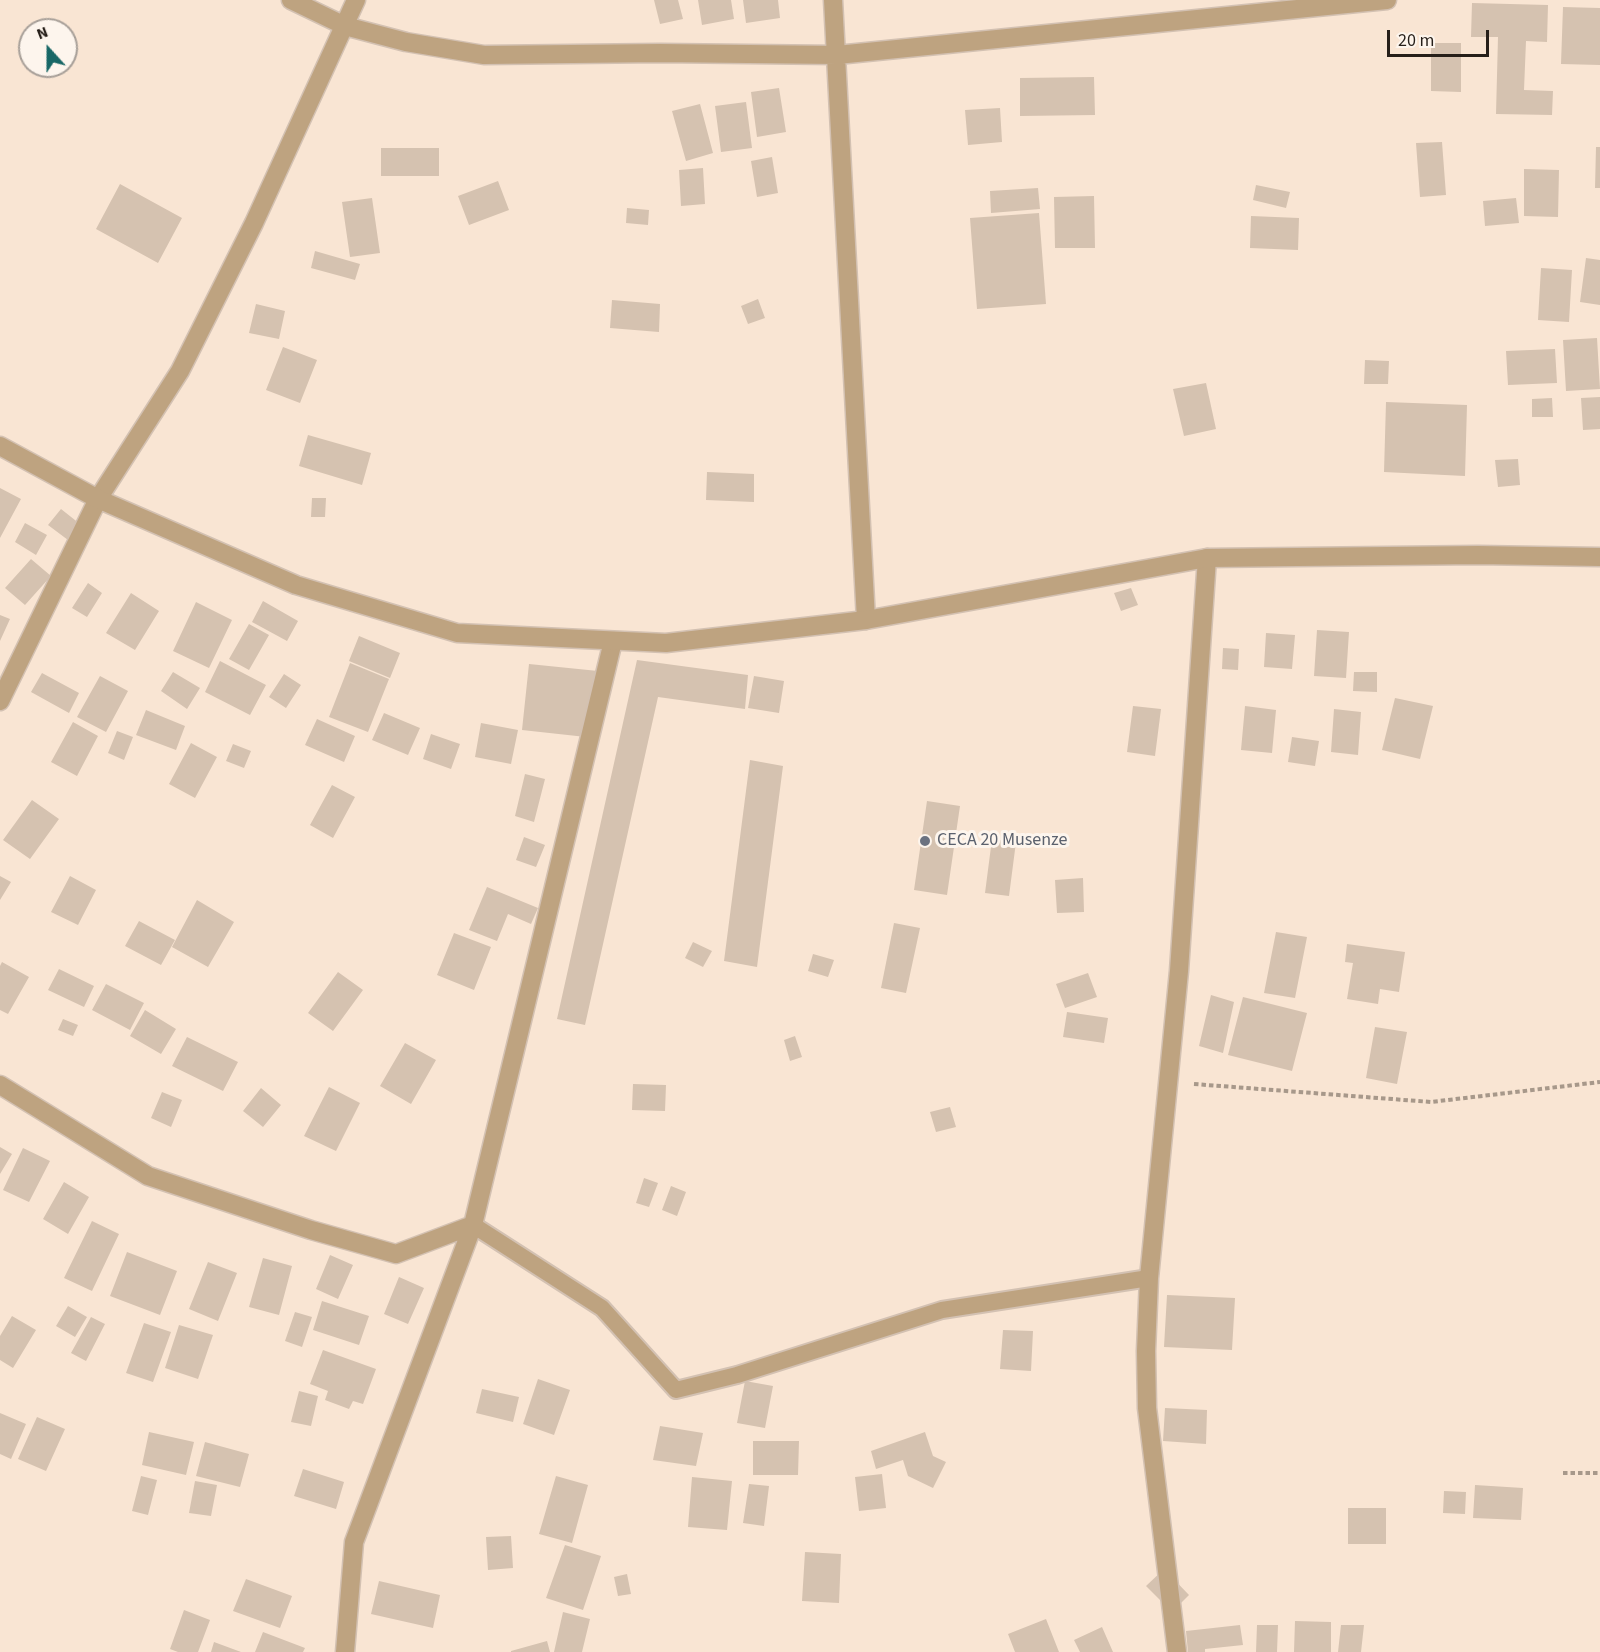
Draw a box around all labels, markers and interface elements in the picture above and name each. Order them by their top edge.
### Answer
north arrow [18,18,78,78]
scale bar [1390,18,1492,56]
text: N [33,21,51,45]
text: 20 m [1398,28,1434,53]
place label: CECA 20 Musenze [937,830,1067,852]
marker: CECA 20 Musenze [918,834,932,848]

